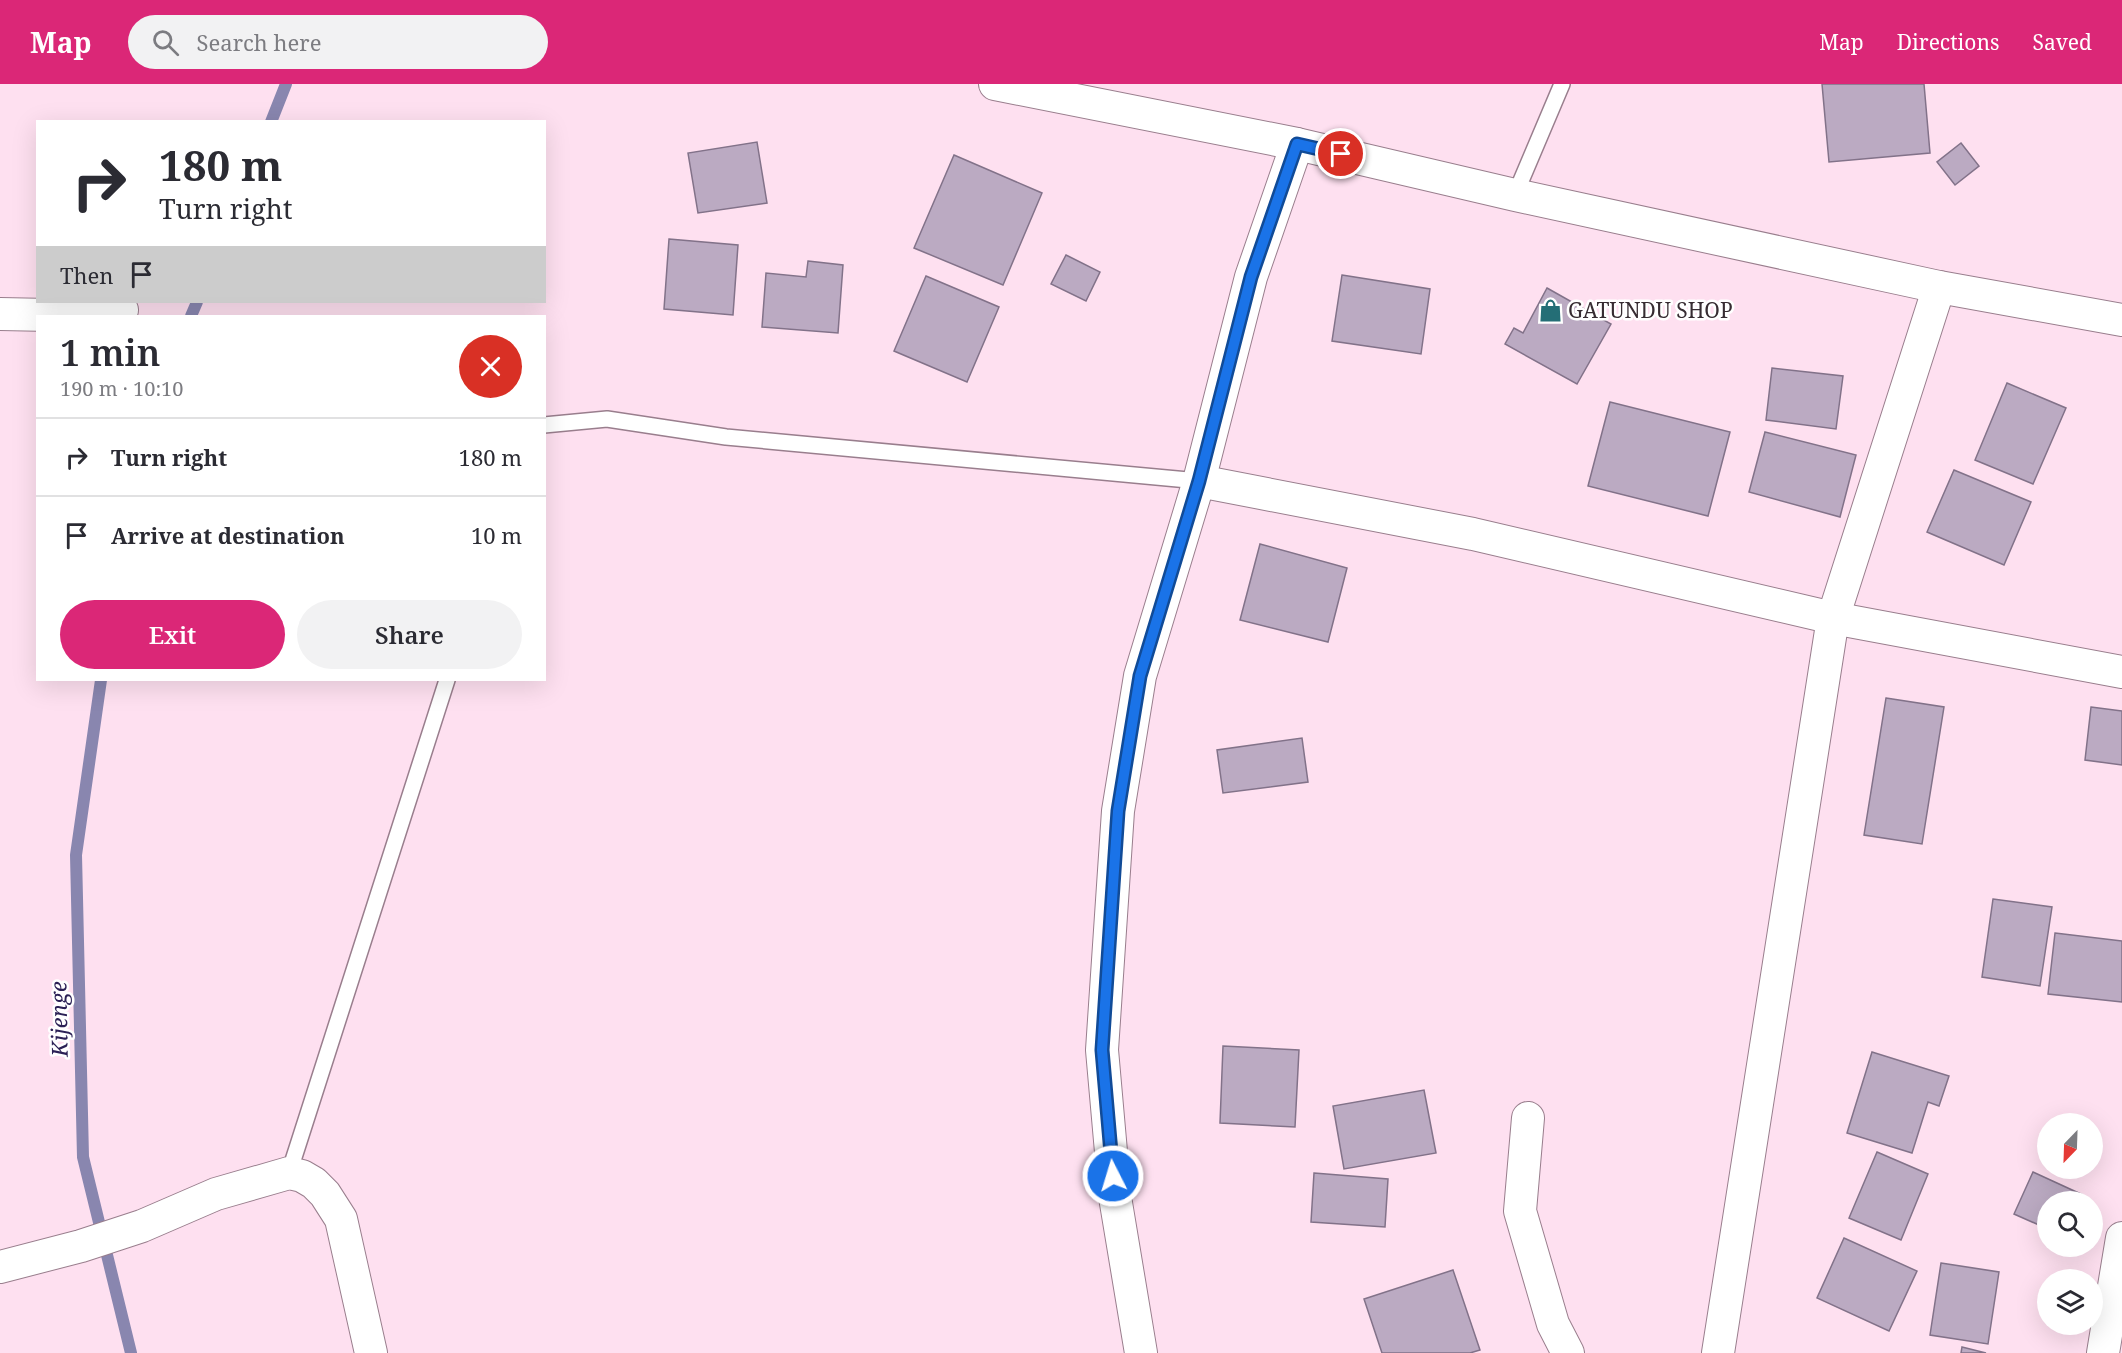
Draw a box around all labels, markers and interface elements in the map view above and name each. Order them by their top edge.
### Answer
search box [128,15,548,69]
text: Map [30,23,92,61]
icon: search [149,26,182,59]
text: Search here [197,27,321,57]
text: Map [1819,28,1864,56]
text: Directions [1897,28,1999,56]
text: Saved [2032,28,2092,56]
pin [1315,128,1366,179]
text: 180 m [159,136,283,193]
icon: arrive [1324,137,1357,170]
icon: right [60,144,138,222]
text: Turn right [159,190,292,227]
icon: arrive [125,258,158,291]
text: Then [60,260,113,290]
place label: GATUNDU SHOP [1568,296,1733,324]
shop icon: GATUNDU SHOP [1537,298,1563,324]
text: 1 min [60,328,161,377]
button: close [459,335,522,398]
text: 190 m · 10:10 [60,375,183,402]
icon: right [60,441,93,474]
text: Turn right [111,442,227,472]
text: 180 m [459,442,522,472]
icon: arrive [60,519,93,552]
text: Arrive at destination [111,520,345,550]
text: 10 m [471,520,522,550]
button: Exit [60,600,285,669]
button: Share [297,600,522,669]
water label: Kijenge [42,981,74,1058]
north arrow [2037,1113,2103,1179]
map controls [2037,1113,2103,1335]
position arrow [1081,1144,1145,1208]
button: search [2037,1191,2103,1257]
button: layers [2037,1269,2103,1335]

